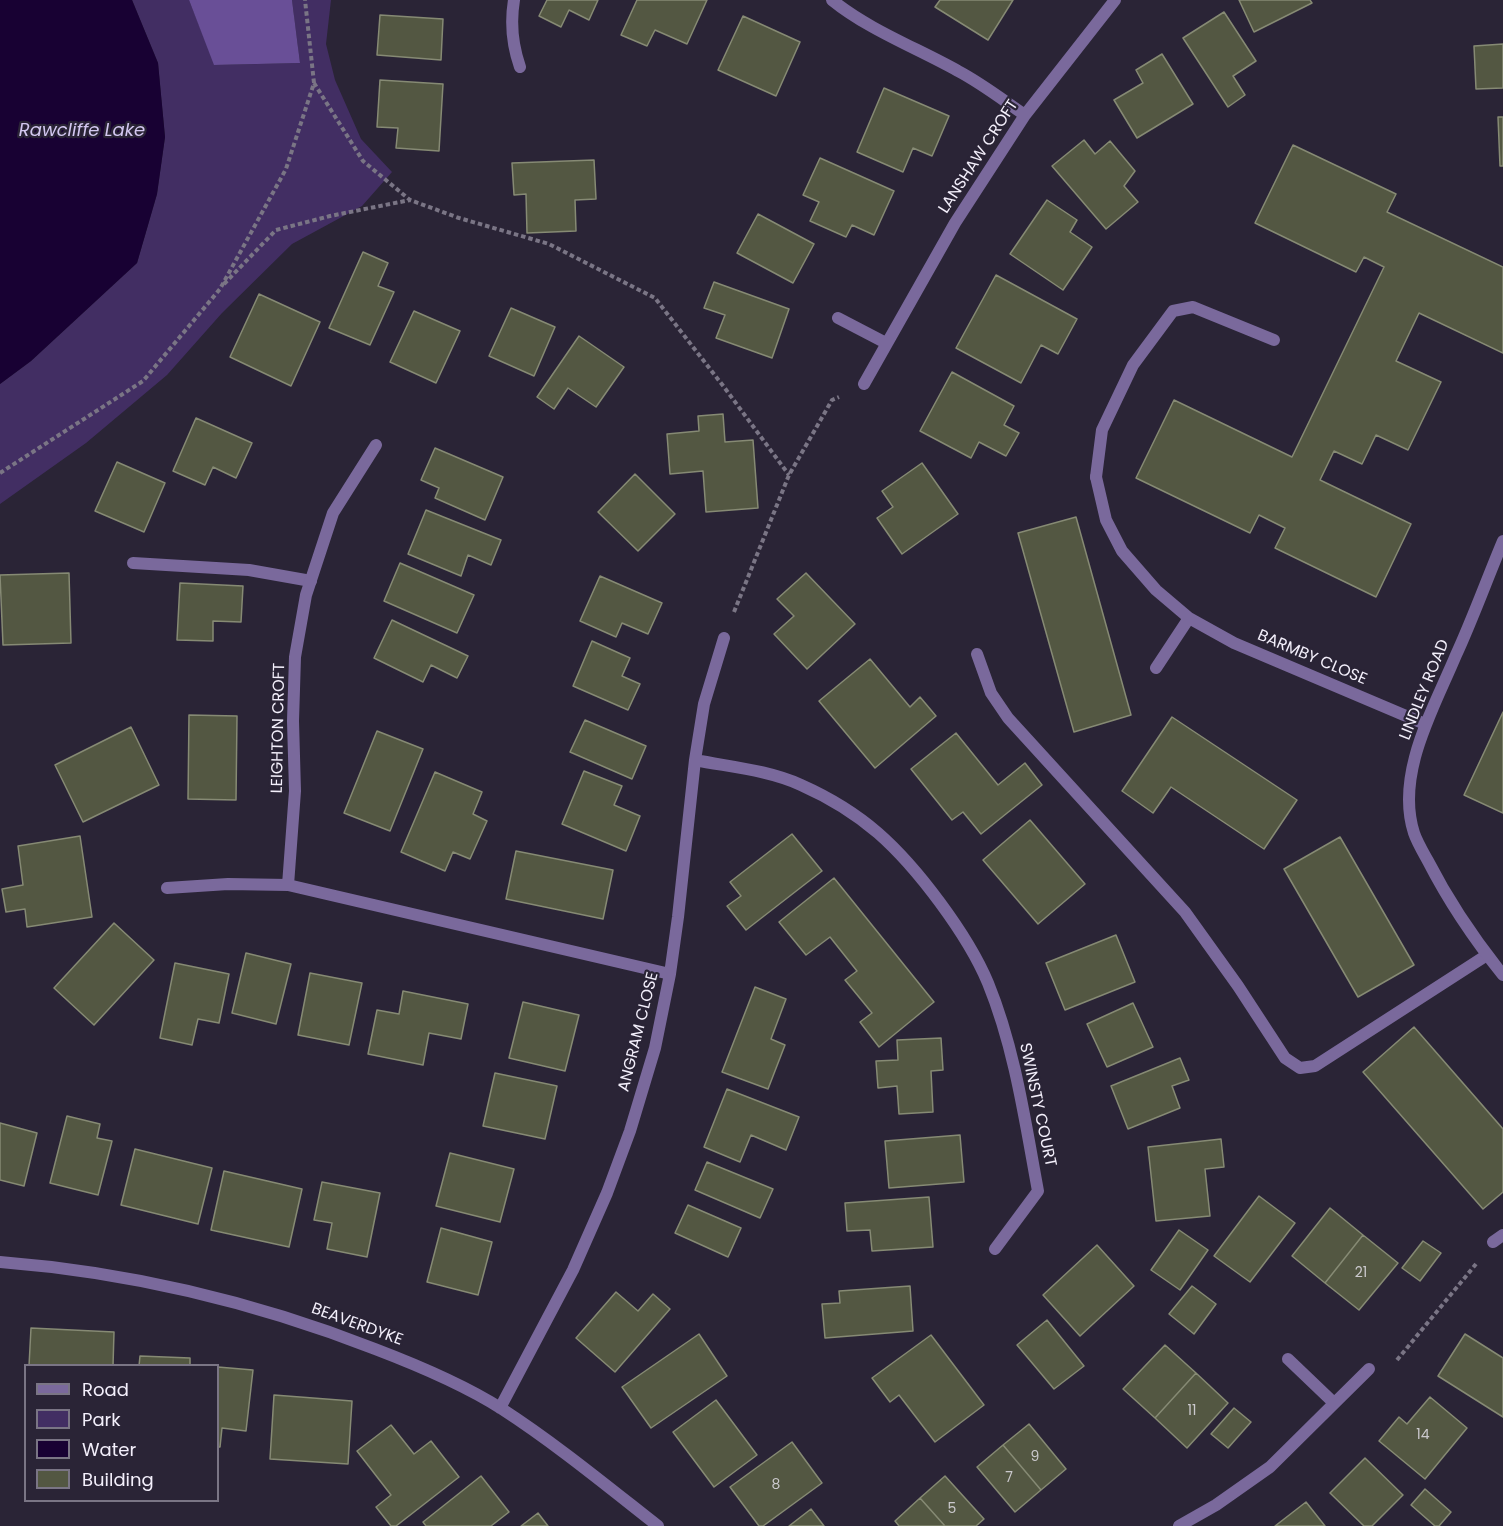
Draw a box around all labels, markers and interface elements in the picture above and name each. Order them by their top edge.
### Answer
street label: LANSHAW CROFT [935,97,1023,217]
water label: Rawcliffe Lake [19,120,145,142]
street label: BARMBY CLOSE [1254,626,1370,690]
street label: LINDLEY ROAD [1396,637,1454,743]
street label: LEIGHTON CROFT [268,662,290,794]
street label: ANGRAM CLOSE [615,970,663,1094]
street label: SWINSTY COURT [1015,1041,1059,1169]
house number: 21 [1355,1265,1367,1281]
street label: BEAVERDYKE [309,1300,405,1350]
legend [24,1364,219,1502]
text: Road [82,1377,129,1402]
house number: 11 [1188,1403,1196,1419]
text: Park [82,1407,121,1432]
house number: 14 [1416,1427,1430,1443]
text: Water [82,1437,136,1462]
house number: 9 [1031,1449,1039,1465]
text: Building [82,1467,154,1492]
house number: 7 [1005,1470,1013,1486]
house number: 8 [772,1477,780,1493]
house number: 5 [948,1501,956,1517]

